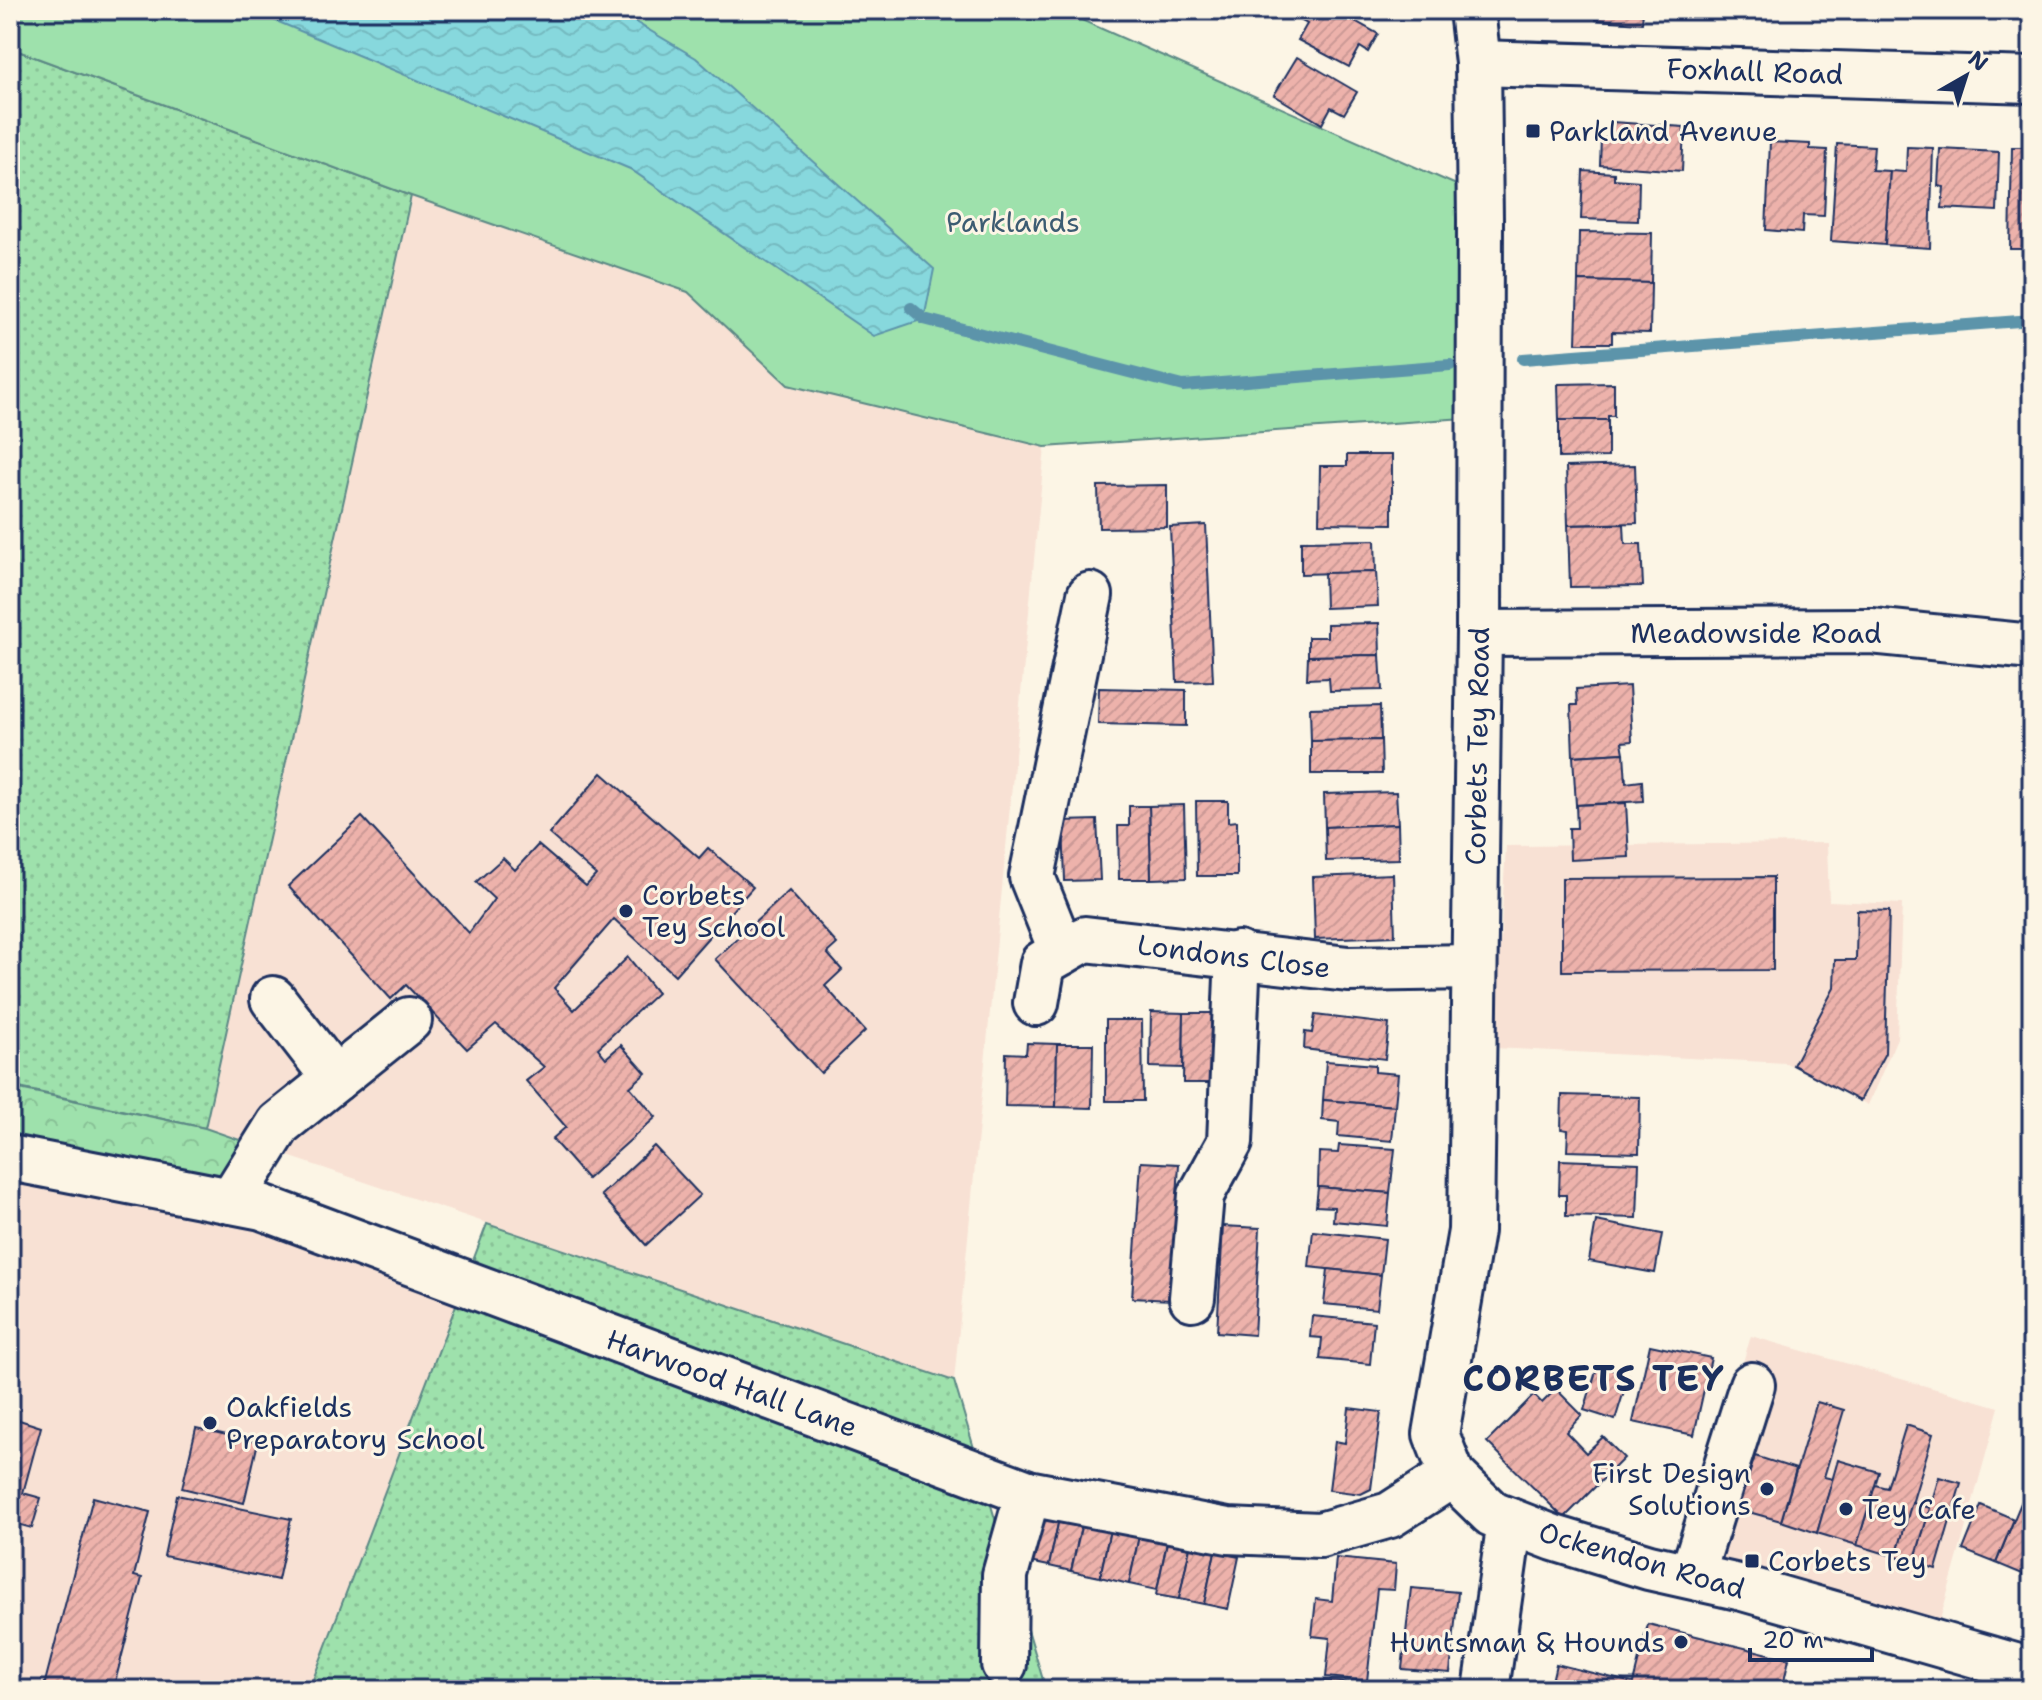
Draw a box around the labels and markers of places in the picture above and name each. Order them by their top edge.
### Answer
place label: Parkland Avenue [1549,112,1777,150]
marker: Parkland Avenue [1524,122,1542,140]
place label: Corbets Tey School [642,876,786,946]
marker: Corbets Tey School [617,902,635,920]
place label: Oakfields Preparatory School [226,1388,485,1458]
marker: Oakfields Preparatory School [201,1414,219,1432]
place label: First Design Solutions [1592,1454,1751,1524]
marker: First Design Solutions [1758,1480,1776,1498]
place label: Tey Cafe [1862,1490,1976,1528]
marker: Tey Cafe [1837,1500,1855,1518]
place label: Corbets Tey [1768,1542,1927,1580]
marker: Corbets Tey [1743,1552,1761,1570]
place label: Huntsman & Hounds [1389,1623,1665,1661]
marker: Huntsman & Hounds [1672,1633,1690,1651]

